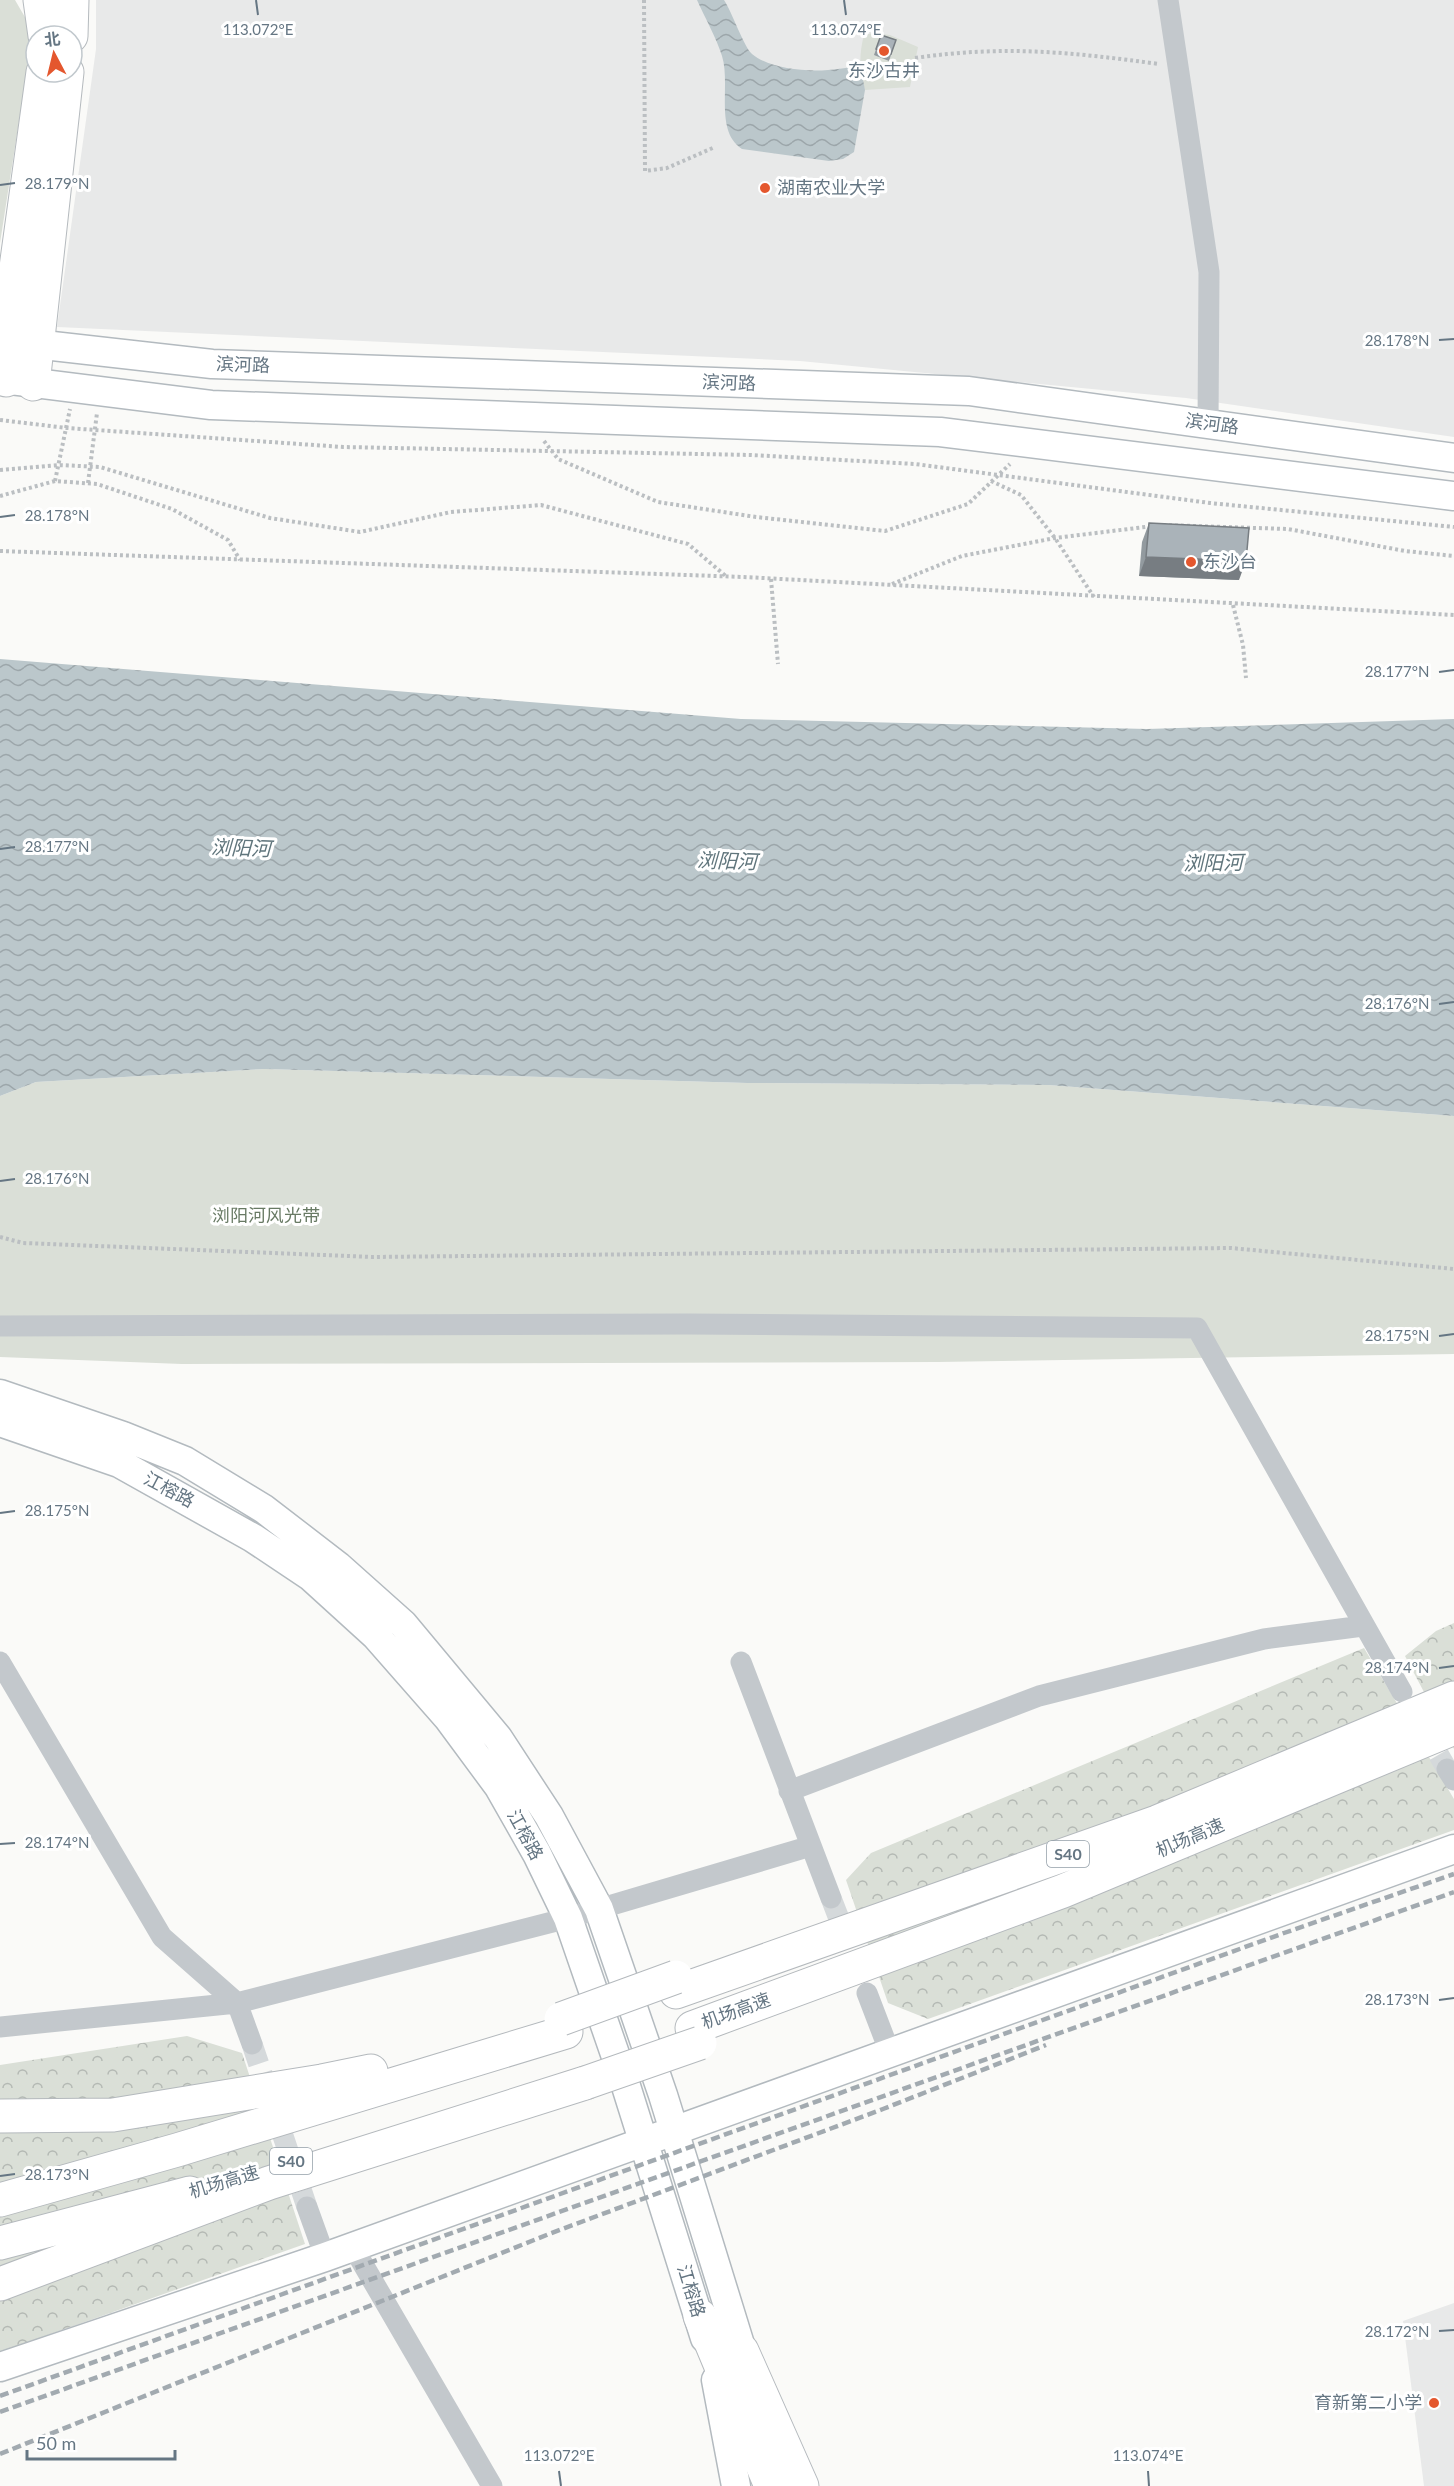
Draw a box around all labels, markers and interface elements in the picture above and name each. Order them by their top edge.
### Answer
text: 113.072°E [223,20,293,38]
text: 113.074°E [811,20,881,38]
north arrow [24,24,84,84]
text: 北 [43,28,61,49]
marker: 东沙古井 [877,44,891,58]
place label: 东沙古井 [848,59,920,81]
text: 28.179°N [25,174,89,192]
place label: 湖南农业大学 [777,176,885,198]
marker: 湖南农业大学 [758,181,772,195]
text: 28.178°N [1365,331,1429,349]
street label: 滨河路 [216,352,270,376]
street label: 滨河路 [702,370,756,394]
street label: 滨河路 [1184,408,1240,438]
text: 28.178°N [25,506,89,524]
place label: 东沙台 [1203,550,1257,572]
marker: 东沙台 [1184,555,1198,569]
text: 28.177°N [1365,662,1429,680]
water label: 浏阳河 [211,834,275,860]
text: 28.177°N [25,837,89,855]
water label: 浏阳河 [697,847,761,873]
water label: 浏阳河 [1183,849,1247,875]
text: 28.176°N [1365,994,1429,1012]
text: 28.176°N [25,1169,89,1187]
park label: 浏阳河风光带 [212,1204,320,1226]
text: 28.175°N [1365,1326,1429,1344]
street label: 江榕路 [140,1467,198,1512]
text: 28.175°N [25,1501,89,1519]
text: 28.174°N [1365,1658,1429,1676]
street label: 江榕路 [503,1806,549,1863]
street label: 机场高速 [1152,1813,1227,1861]
text: 28.174°N [25,1833,89,1851]
road number: S40 [1047,1841,1089,1867]
street label: 机场高速 [698,1987,773,2033]
text: 28.173°N [1365,1990,1429,2008]
road number: S40 [270,2148,312,2174]
street label: 机场高速 [186,2160,261,2202]
text: 28.173°N [25,2165,89,2183]
street label: 江榕路 [674,2262,710,2320]
text: 28.172°N [1365,2322,1429,2340]
place label: 育新第二小学 [1314,2391,1422,2413]
marker: 育新第二小学 [1427,2396,1441,2410]
scale bar [27,2423,176,2461]
text: 50 m [36,2432,76,2454]
text: 113.072°E [524,2446,594,2464]
text: 113.074°E [1113,2446,1183,2464]

